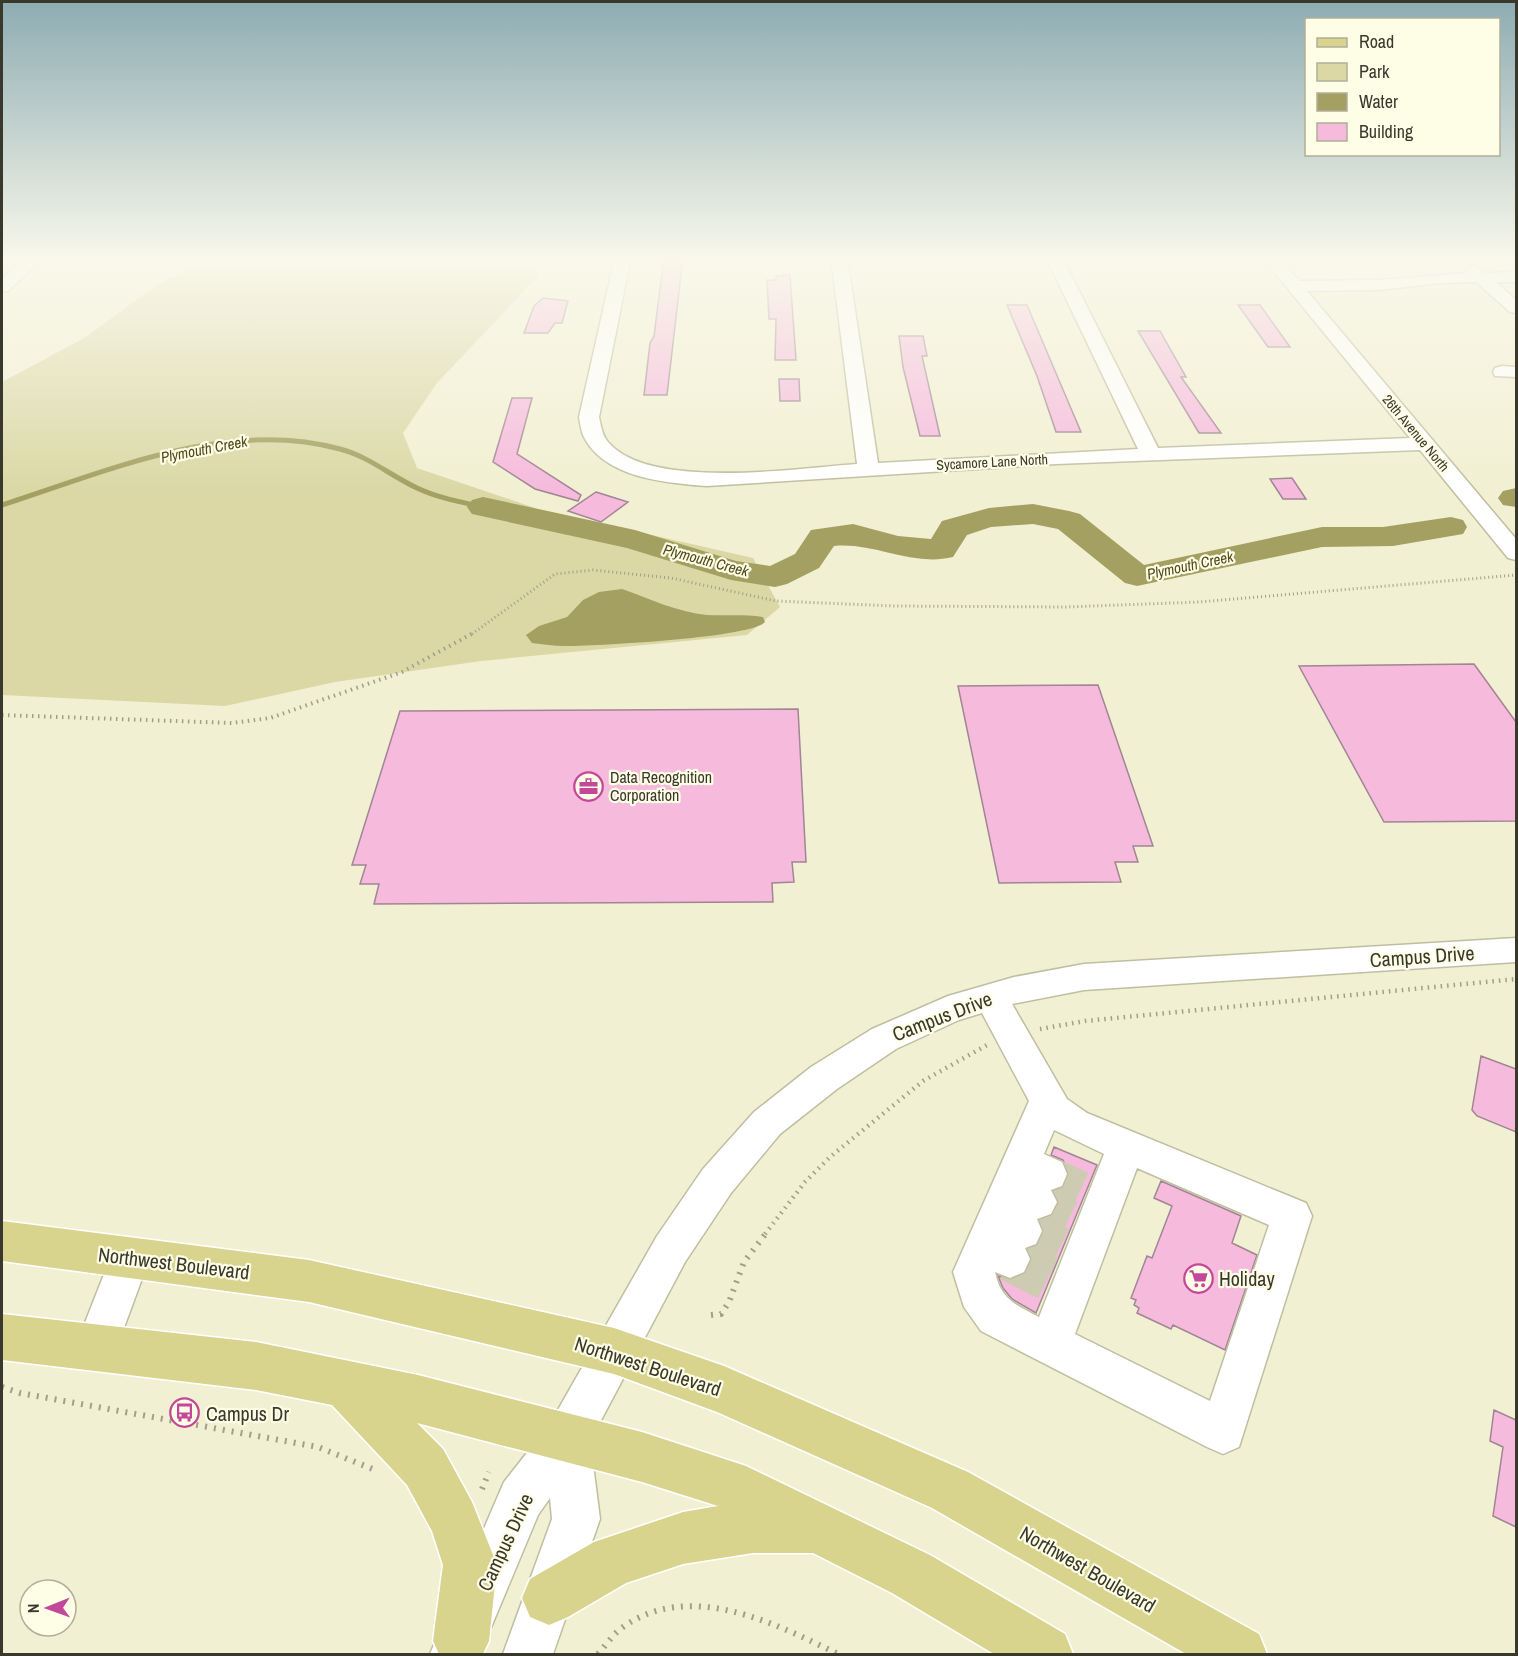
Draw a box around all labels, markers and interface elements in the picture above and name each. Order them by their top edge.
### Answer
legend [1305,18,1500,156]
text: Road [1359,29,1394,54]
text: Park [1359,59,1390,84]
text: Water [1359,89,1398,114]
text: Building [1359,119,1414,144]
street label: 26th Avenue North [1379,391,1453,475]
water label: Plymouth Creek [159,430,250,468]
street label: Sycamore Lane North [936,450,1048,474]
water label: Plymouth Creek [661,539,752,582]
water label: Plymouth Creek [1145,545,1236,584]
place label: Data Recognition Corporation [610,766,712,806]
office icon: Data Recognition Corporation [573,770,605,802]
street label: Campus Drive [1369,939,1475,973]
street label: Campus Drive [888,985,996,1047]
street label: Northwest Boulevard [97,1240,251,1286]
supermarket icon: Holiday [1182,1262,1214,1294]
place label: Holiday [1219,1265,1275,1292]
street label: Northwest Boulevard [571,1330,725,1402]
bus stop icon: Campus Dr [169,1397,201,1429]
place label: Campus Dr [206,1400,289,1427]
street label: Campus Drive [471,1489,539,1595]
street label: Northwest Boulevard [1015,1519,1161,1619]
north arrow [18,1578,78,1638]
text: N [22,1603,44,1613]

